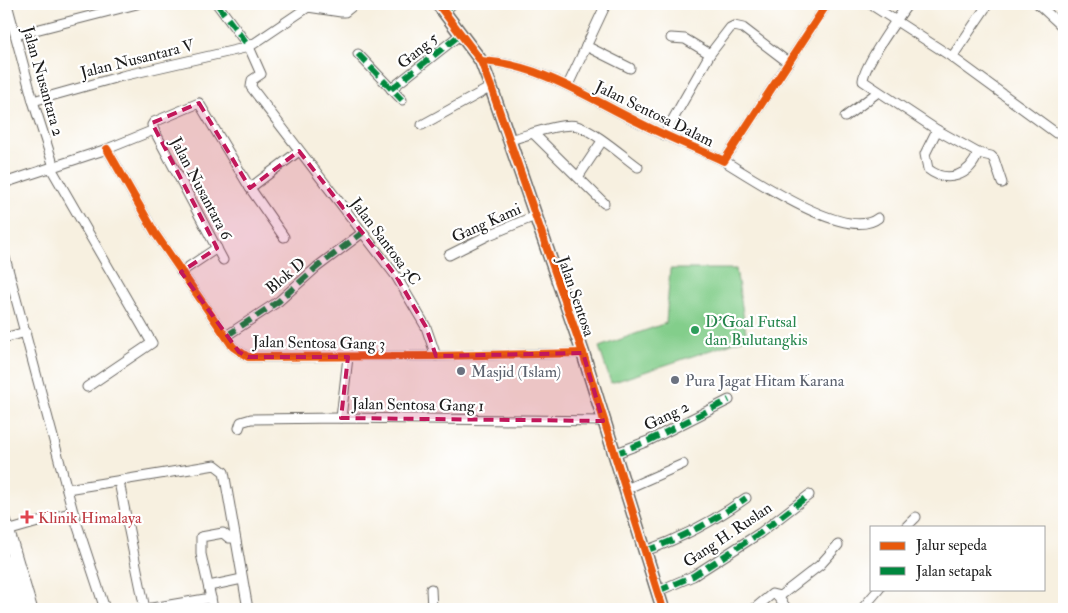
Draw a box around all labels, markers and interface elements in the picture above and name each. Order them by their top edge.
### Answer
street label: Jalan Nusantara 2 [17,23,68,139]
street label: Gang 5 [393,28,442,73]
street label: Jalan Nusantara V [77,35,197,84]
street label: Jalan Sentosa Dalam [591,76,718,152]
street label: Jalan Nusantara 6 [164,133,237,244]
street label: Jalan Santosa 3C [344,193,425,290]
street label: Gang Kami [449,199,524,247]
street label: Blok D [262,253,310,298]
street label: Jalan Sentosa [552,253,599,340]
place label: D'Goal Futsal dan Bulutangkis [705,312,807,350]
marker: D'Goal Futsal dan Bulutangkis [689,324,701,336]
street label: Jalan Sentosa Gang 3 [251,332,385,355]
place label: Masjid (Islam) [471,362,561,382]
marker: Masjid (Islam) [455,365,467,377]
place label: Pura Jagat Hitam Karana [685,371,845,392]
marker: Pura Jagat Hitam Karana [669,374,681,386]
street label: Jalan Sentosa Gang 1 [351,394,484,417]
street label: Gang 2 [641,396,692,435]
street label: Gang H. Ruslan [679,498,776,572]
place label: Klinik Himalaya [38,508,142,528]
marker: Klinik Himalaya [20,510,34,524]
legend [870,526,1046,590]
text: Jalur sepeda [915,536,988,556]
text: Jalan setapak [915,562,992,582]

